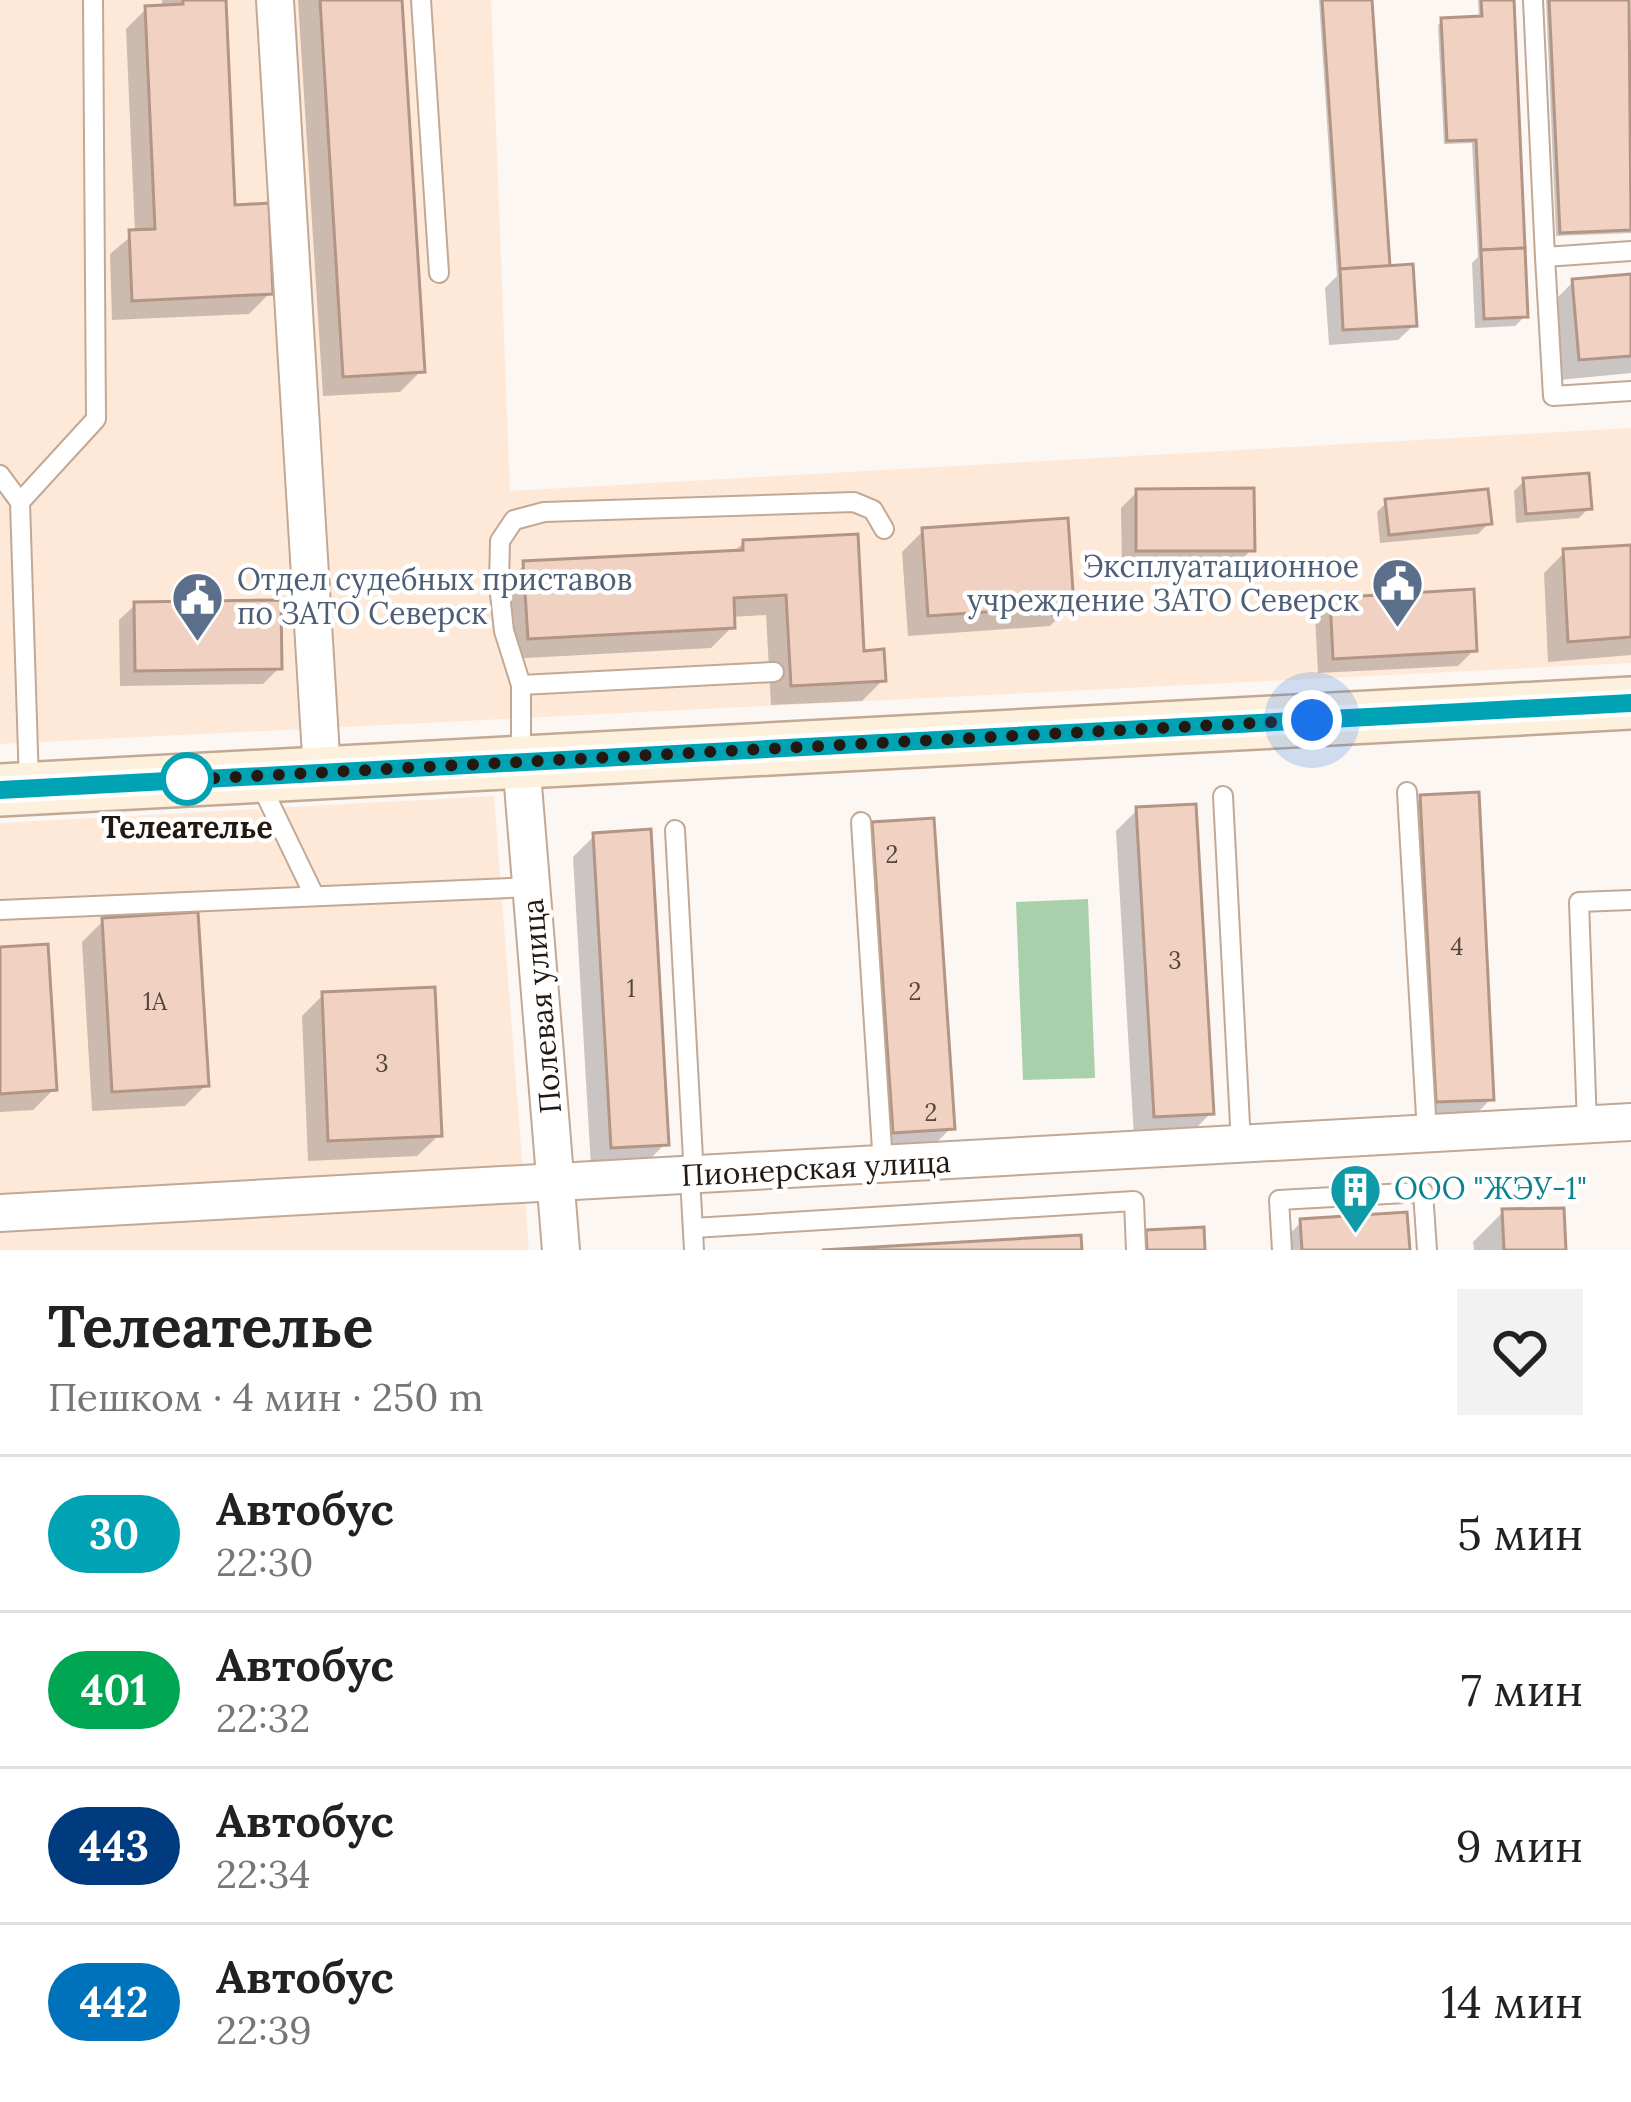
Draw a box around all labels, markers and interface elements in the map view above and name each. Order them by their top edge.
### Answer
place label: Эксплуатационное учреждение ЗАТО Северск [967,547,1359,620]
public building icon: Эксплуатационное учреждение ЗАТО Северск [1370,556,1426,630]
place label: Отдел судебных приставов по ЗАТО Северск [237,560,632,632]
public building icon: Отдел судебных приставов по ЗАТО Северск [170,569,226,643]
your location [1282,690,1342,750]
marker: Телеателье [162,754,212,804]
place label: Телеателье [101,808,273,846]
house number: 2 [886,839,898,870]
street label: Полевая улица [513,897,570,1115]
house number: 4 [1450,931,1464,962]
house number: 3 [1168,945,1182,976]
house number: 1 [627,973,635,1004]
house number: 2 [909,976,921,1007]
house number: 1А [143,986,168,1017]
house number: 3 [375,1048,389,1079]
house number: 2 [925,1097,937,1128]
street label: Пионерская улица [680,1142,952,1195]
building icon: ООО "ЖЭУ-1" [1327,1161,1383,1235]
place label: ООО "ЖЭУ-1" [1394,1169,1587,1207]
button: heart [1457,1289,1583,1415]
text: Телеателье [48,1290,373,1363]
text: Пешком · 4 мин · 250 m [48,1372,484,1422]
text: Автобус [216,1480,394,1537]
text: 5 мин [1457,1505,1583,1562]
text: 30 [89,1507,139,1561]
text: 22:30 [216,1537,314,1587]
text: Автобус [216,1636,394,1693]
text: 7 мин [1461,1661,1583,1718]
text: 401 [81,1663,147,1717]
text: 22:32 [216,1693,310,1743]
text: Автобус [216,1792,394,1849]
text: 9 мин [1456,1817,1583,1874]
text: 443 [79,1819,149,1873]
text: 22:34 [216,1849,311,1899]
text: Автобус [216,1948,394,2005]
text: 14 мин [1441,1973,1583,2030]
text: 442 [80,1975,148,2029]
text: 22:39 [216,2005,312,2055]

